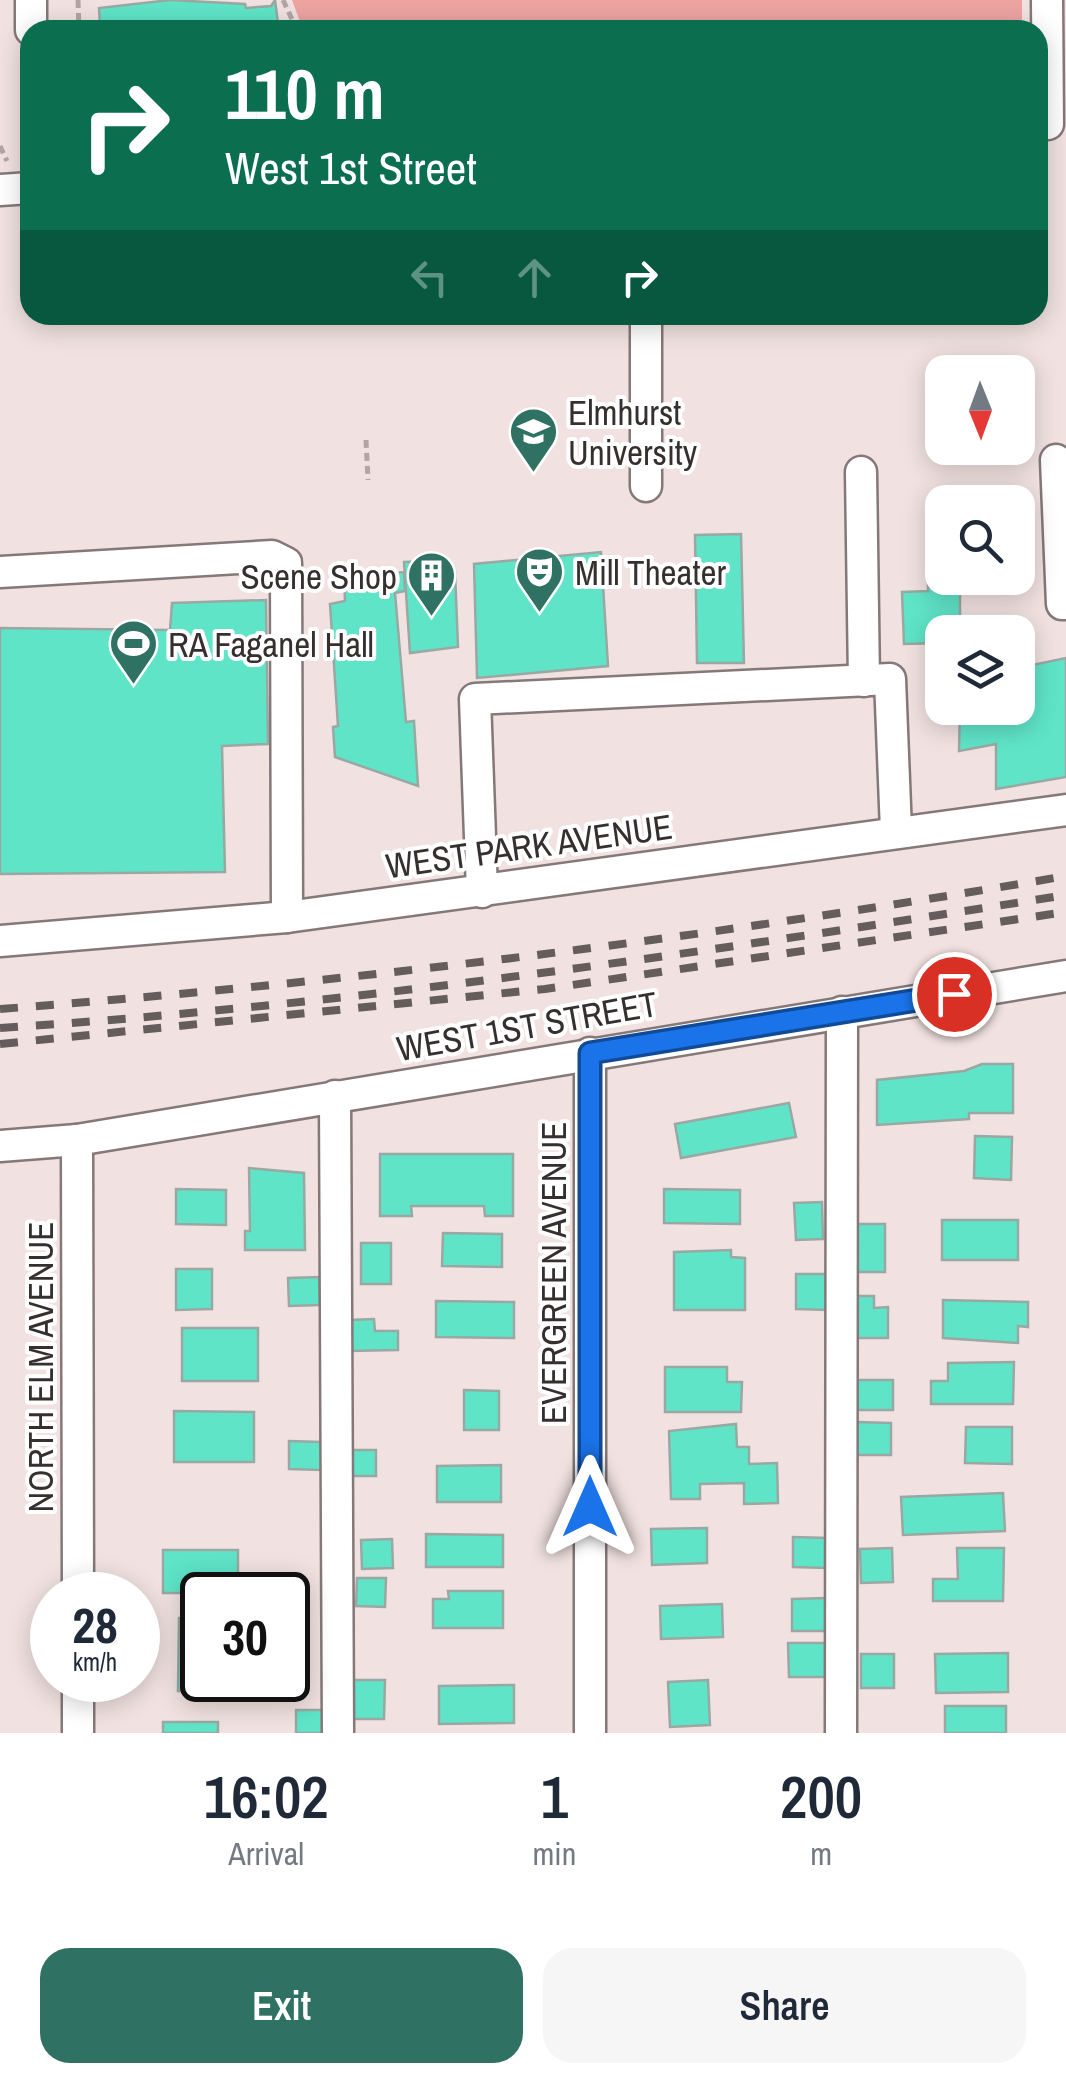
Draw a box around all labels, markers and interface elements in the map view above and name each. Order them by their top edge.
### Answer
text: 110 m [225,47,385,141]
icon: right [60,60,190,190]
text: West 1st Street [225,137,477,198]
icon: left [402,250,457,305]
icon: ahead [507,250,562,305]
icon: right [612,250,667,305]
north arrow [925,355,1035,465]
map controls [925,355,1035,725]
place label: Elmhurst University [568,389,698,476]
school or university icon: Elmhurst University [507,406,559,474]
button: search [925,485,1035,595]
theatre icon: Mill Theater [514,546,566,614]
place label: Mill Theater [575,549,726,596]
building icon: Scene Shop [406,550,458,618]
place label: Scene Shop [241,553,397,600]
button: layers [925,615,1035,725]
sports icon: RA Faganel Hall [107,618,159,686]
place label: RA Faganel Hall [168,621,374,668]
street label: WEST PARK AVENUE [383,803,675,889]
pin [912,952,997,1037]
icon: arrive [927,967,982,1022]
street label: WEST 1ST STREET [393,980,661,1072]
street label: EVERGREEN AVENUE [530,1122,577,1424]
street label: NORTH ELM AVENUE [17,1222,64,1512]
position arrow [538,1455,642,1559]
speed limit sign: 30 [180,1572,310,1702]
text: 28 [72,1591,118,1659]
text: km/h [73,1645,117,1679]
text: 16:02 [204,1756,329,1837]
text: 1 [541,1756,568,1837]
text: 200 [780,1756,862,1837]
text: Arrival [228,1832,304,1875]
text: min [533,1832,576,1875]
text: m [810,1832,832,1875]
button: Exit [40,1948,523,2063]
button: Share [543,1948,1026,2063]

